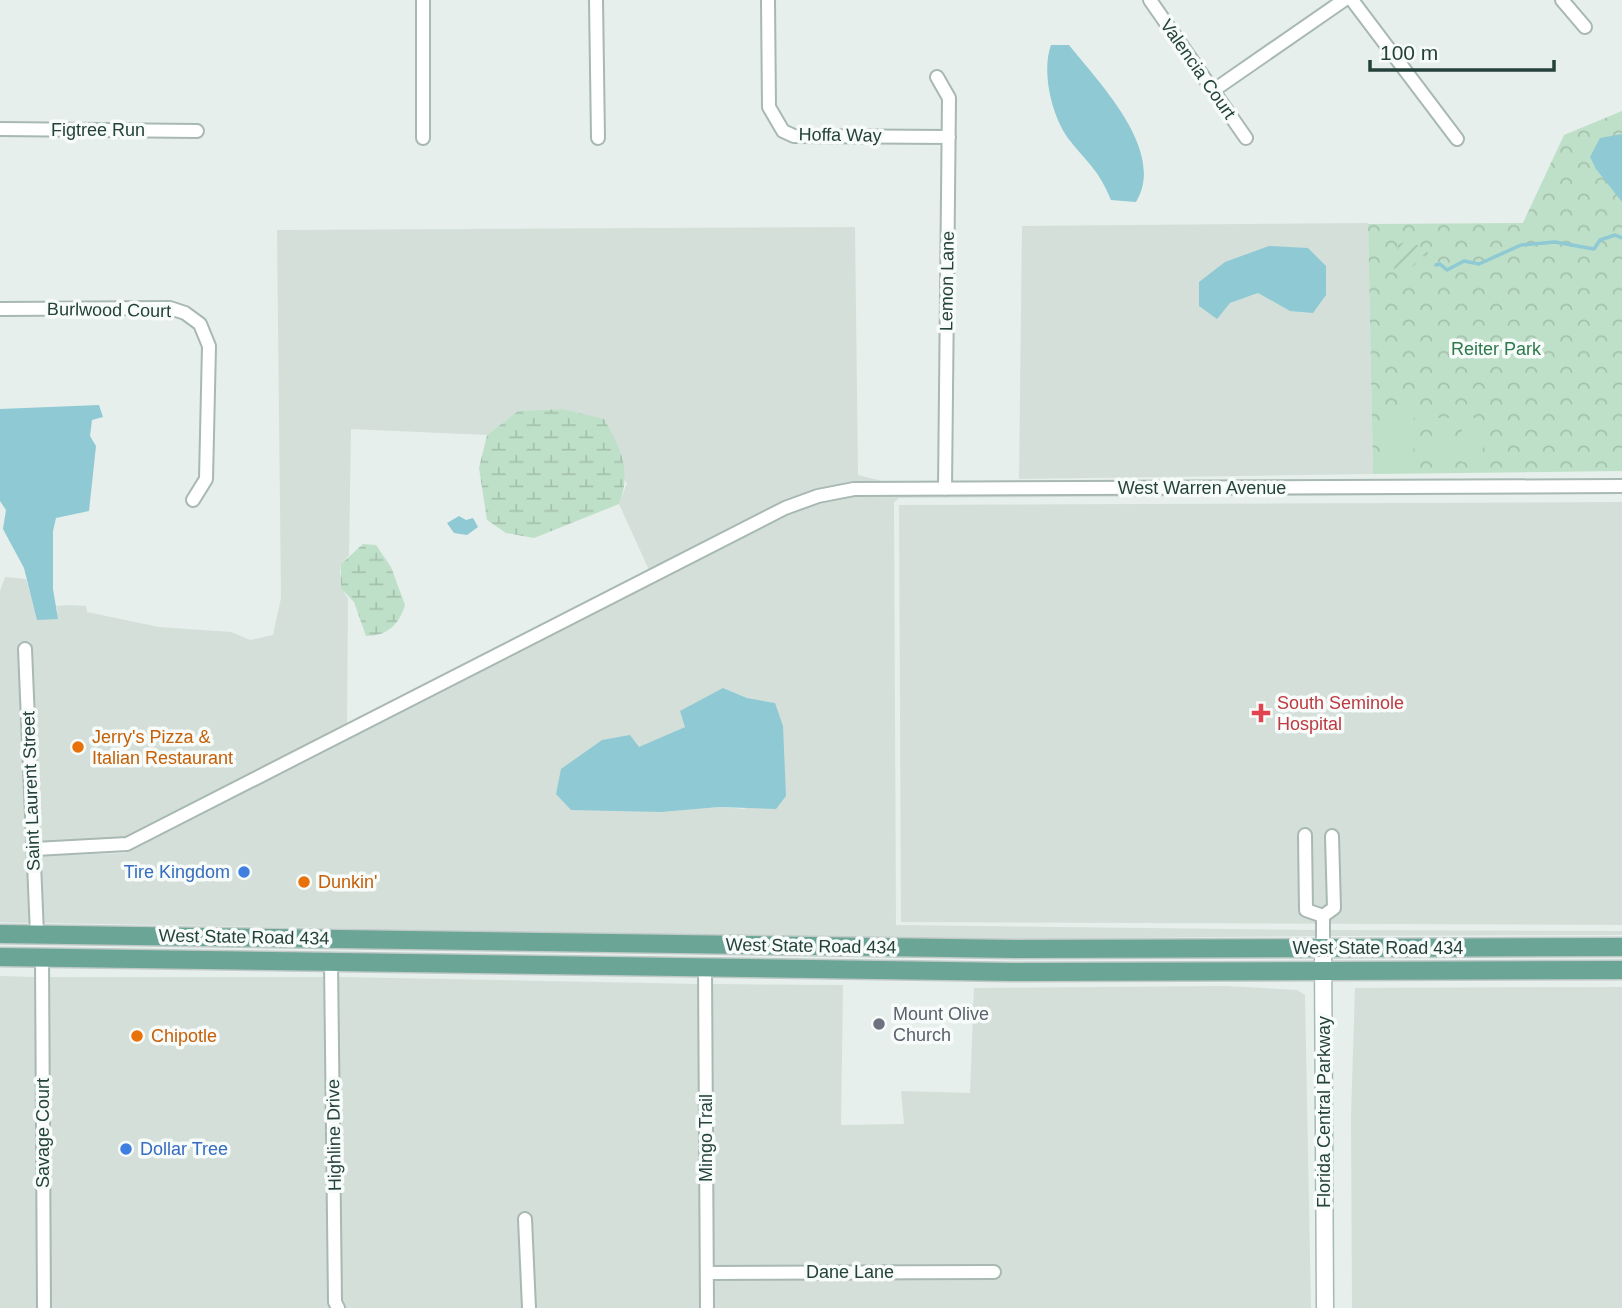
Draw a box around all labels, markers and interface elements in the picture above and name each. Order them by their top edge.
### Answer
street label: Valencia Court [1156,15,1240,123]
scale bar [1370,28,1554,72]
text: 100 m [1380,41,1438,64]
street label: Figtree Run [51,120,145,140]
street label: Hoffa Way [798,124,882,146]
street label: Lemon Lane [936,231,958,331]
street label: Burlwood Court [47,299,171,321]
park label: Reiter Park [1451,339,1542,359]
street label: West Warren Avenue [1118,478,1286,498]
place label: South Seminole Hospital [1277,693,1404,734]
marker: South Seminole Hospital [1251,703,1271,723]
street label: Saint Laurent Street [18,711,44,871]
place label: Jerry's Pizza & Italian Restaurant [92,727,233,768]
marker: Jerry's Pizza & Italian Restaurant [70,739,86,755]
place label: Tire Kingdom [124,862,230,882]
marker: Tire Kingdom [236,864,252,880]
place label: Dunkin' [318,872,377,892]
marker: Dunkin' [296,874,312,890]
street label: West State Road 434 [158,926,330,948]
street label: West State Road 434 [725,935,897,957]
street label: West State Road 434 [1293,938,1463,958]
place label: Mount Olive Church [893,1004,989,1045]
marker: Mount Olive Church [871,1016,887,1032]
street label: Florida Central Parkway [1314,1016,1334,1208]
place label: Chipotle [151,1026,217,1046]
marker: Chipotle [129,1028,145,1044]
street label: Savage Court [33,1078,53,1188]
street label: Highline Drive [323,1079,345,1191]
street label: Mingo Trail [696,1094,716,1182]
place label: Dollar Tree [140,1139,228,1159]
marker: Dollar Tree [118,1141,134,1157]
street label: Dane Lane [806,1262,894,1282]

